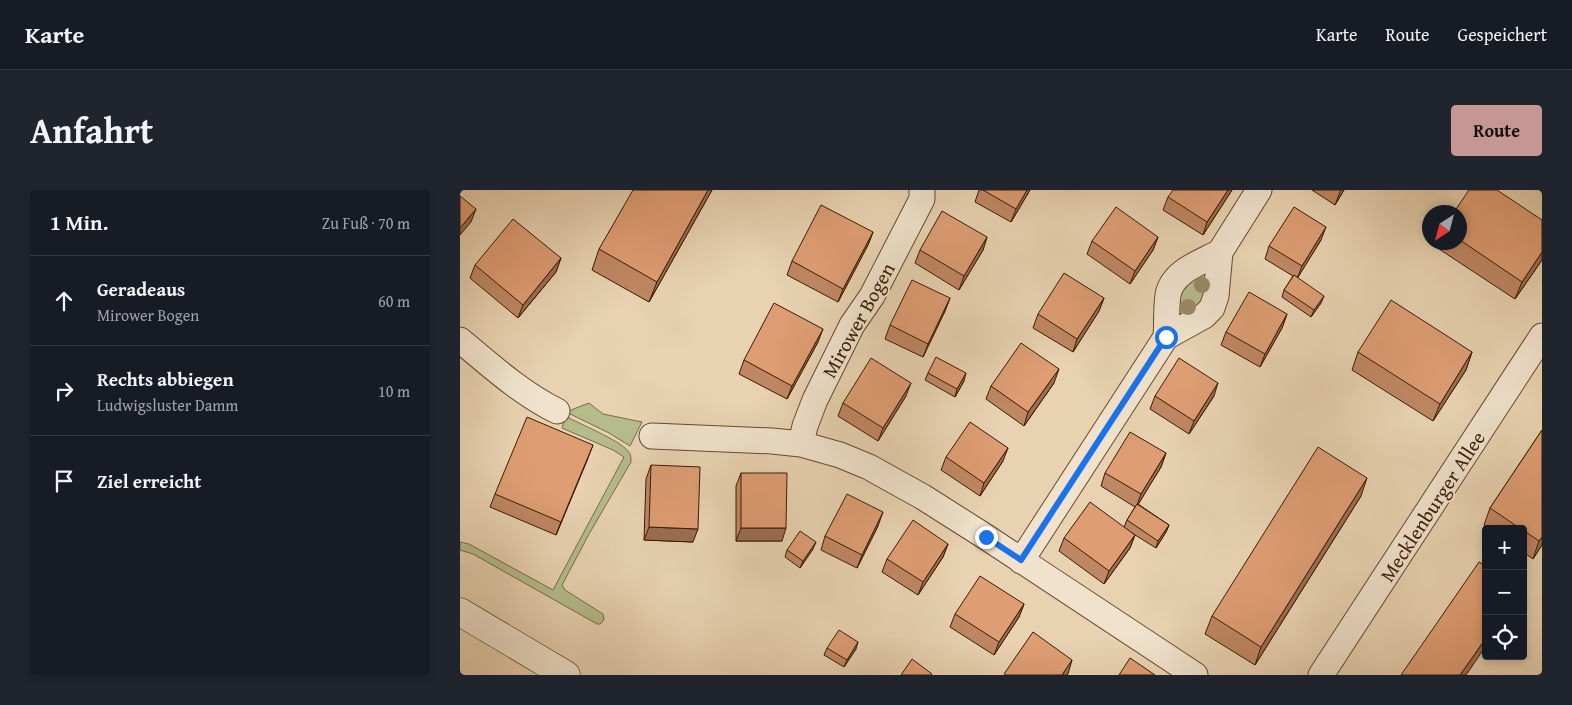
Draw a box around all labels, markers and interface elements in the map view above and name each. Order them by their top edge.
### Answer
text: Karte [25,17,84,52]
text: Karte [1316,21,1357,48]
text: Route [1385,21,1430,48]
text: Gespeichert [1458,21,1547,48]
text: Anfahrt [30,105,153,156]
button: Route [1451,105,1542,156]
north arrow [1422,205,1467,250]
text: 1 Min. [50,207,108,238]
text: Zu Fuß · 70 m [322,211,410,235]
street label: Mirower Bogen [814,257,902,383]
text: Geradeaus [97,275,185,303]
icon: ahead [50,287,78,315]
text: 60 m [378,289,410,313]
text: Mirower Bogen [97,303,199,327]
route start [1155,326,1178,349]
text: Rechts abbiegen [97,365,234,393]
icon: right [50,377,78,405]
text: 10 m [378,379,410,403]
text: Ludwigsluster Damm [97,393,238,417]
street label: Mecklenburger Allee [1372,425,1492,587]
icon: arrive [50,467,78,495]
text: Ziel erreicht [97,467,201,495]
map controls [1482,525,1527,660]
button: + [1482,525,1527,570]
route end [975,526,998,549]
button: − [1482,570,1527,615]
button: locate [1482,615,1527,660]

